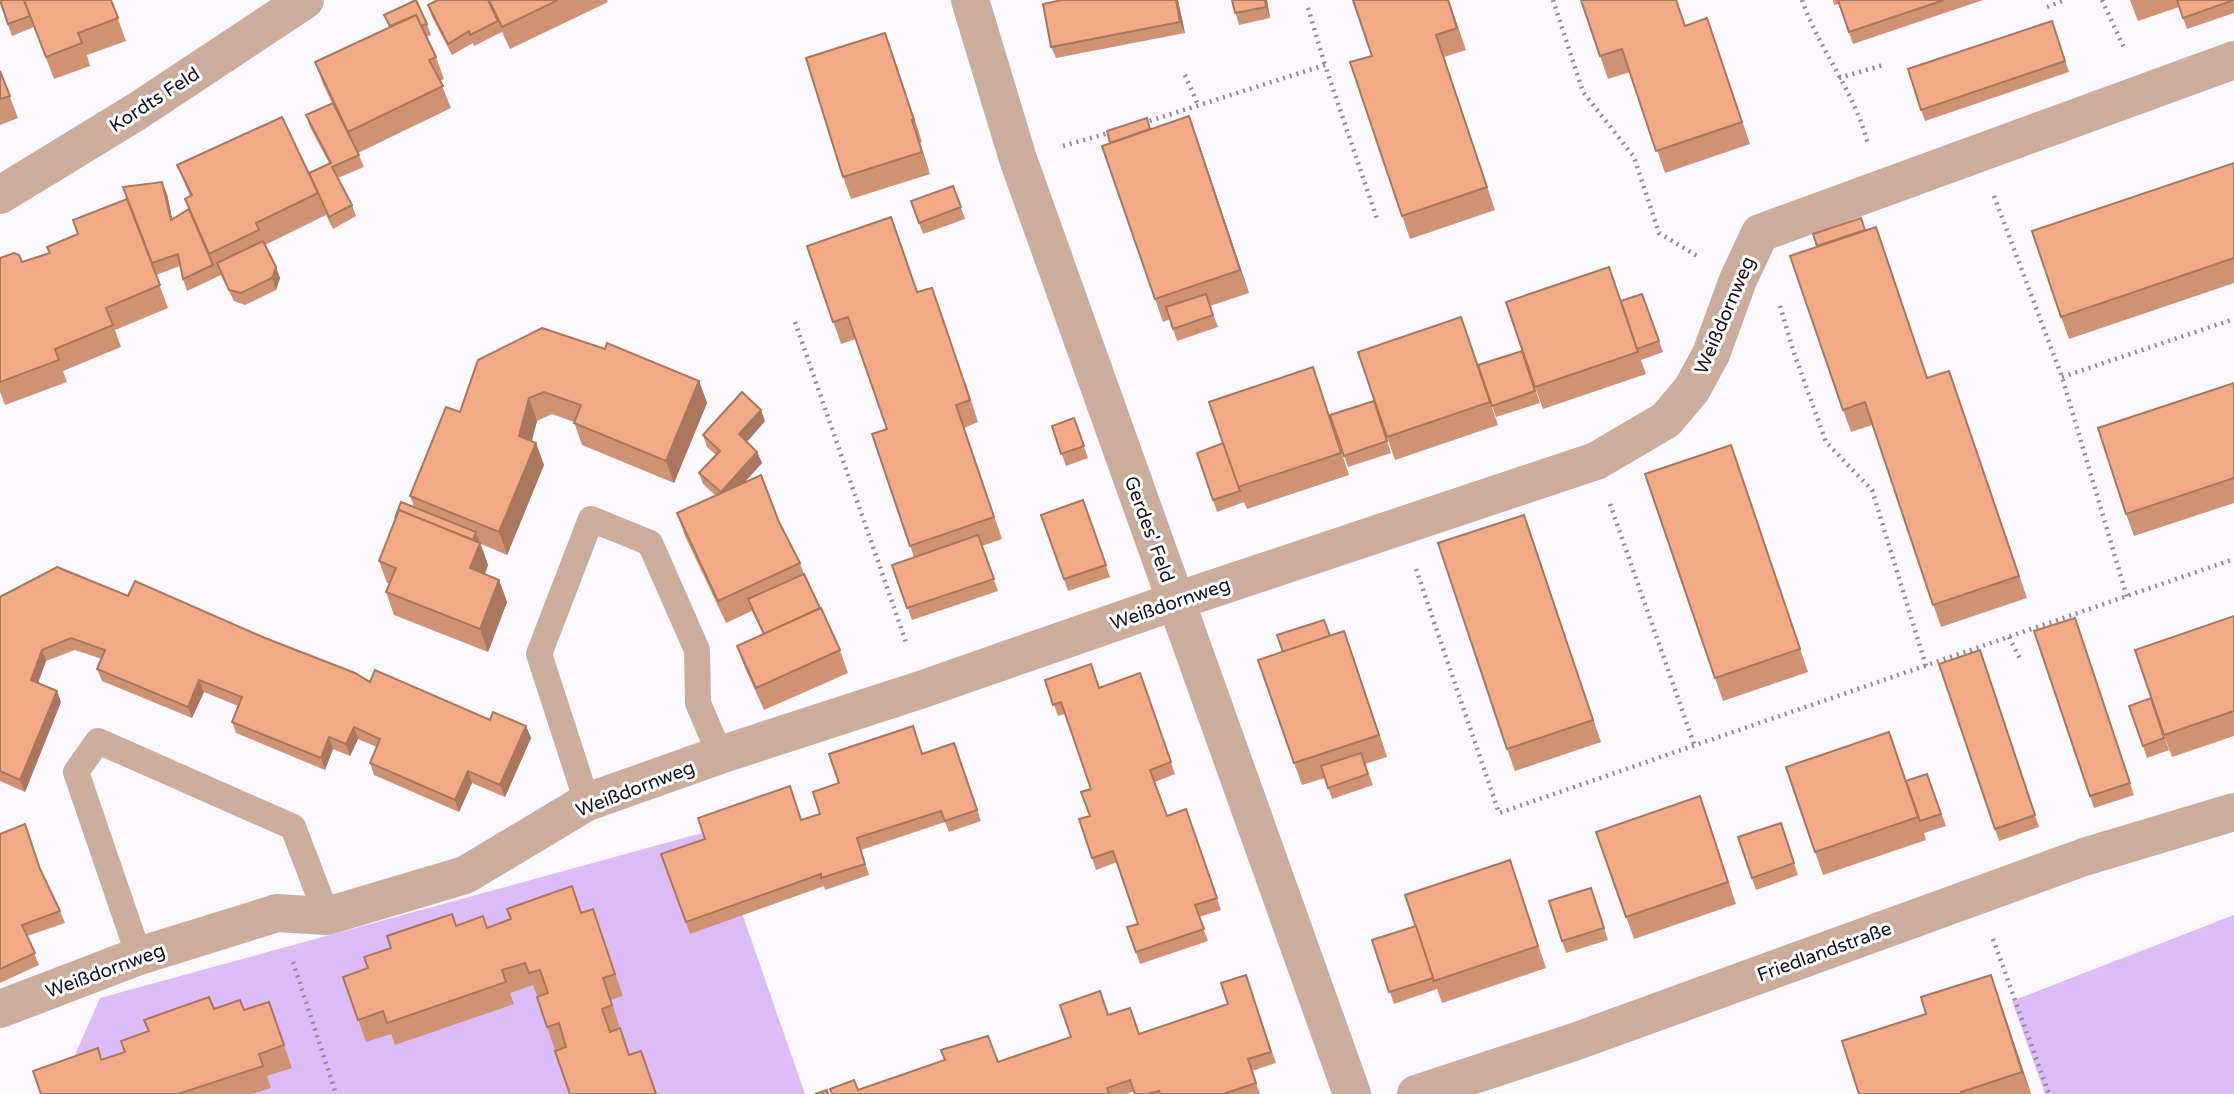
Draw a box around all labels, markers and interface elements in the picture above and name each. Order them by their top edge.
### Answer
street label: Kordts Feld [105,63,204,137]
street label: Weißdornweg [1690,253,1760,377]
street label: Gerdes' Feld [1120,473,1178,585]
street label: Weißdornweg [1108,573,1233,635]
street label: Weißdornweg [573,756,698,822]
street label: Friedlandstraße [1754,917,1895,986]
street label: Weißdornweg [43,939,168,1003]

